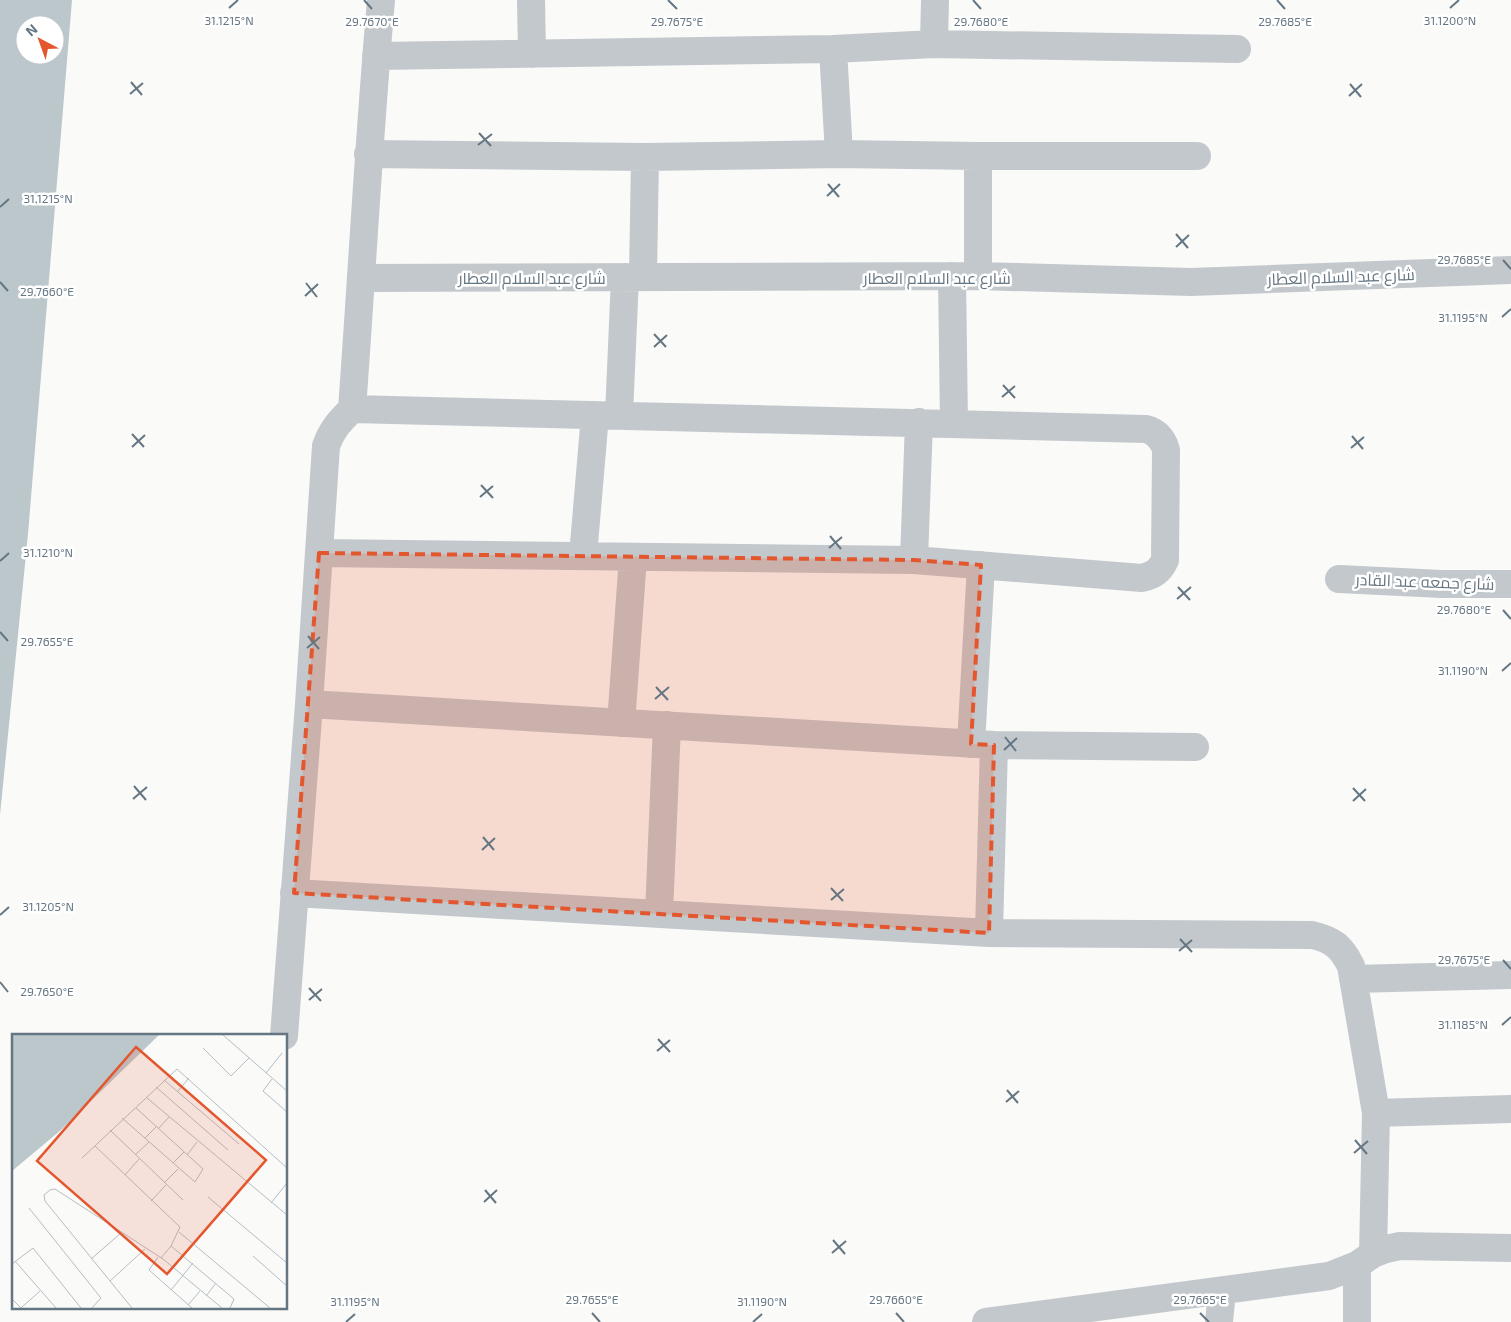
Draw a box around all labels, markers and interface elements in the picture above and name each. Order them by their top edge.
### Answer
text: 31.1215°N [204,13,254,27]
text: 31.1200°N [1424,13,1476,27]
text: 29.7670°E [345,14,399,28]
text: 29.7675°E [651,14,704,28]
text: 29.7680°E [954,14,1009,28]
text: 29.7685°E [1258,14,1312,28]
north arrow [15,15,65,65]
text: N [22,20,41,40]
text: 31.1215°N [23,191,73,205]
text: 29.7685°E [1437,252,1491,266]
street label: شارع عبد السلام العطار [1266,264,1415,291]
street label: شارع عبد السلام العطار [457,268,606,290]
street label: شارع عبد السلام العطار [862,268,1011,290]
text: 29.7660°E [20,284,74,298]
text: 31.1195°N [1438,310,1488,324]
text: 31.1210°N [23,545,73,559]
street label: شارع جمعه عبد القادر [1354,569,1495,596]
text: 29.7680°E [1437,602,1492,616]
text: 29.7655°E [21,634,74,648]
text: 31.1190°N [1438,663,1488,677]
text: 31.1205°N [22,899,74,913]
text: 29.7675°E [1438,952,1491,966]
text: 29.7650°E [20,984,74,998]
text: 31.1185°N [1438,1017,1488,1031]
inset map [12,1034,288,1310]
text: 29.7655°E [566,1292,619,1306]
text: 29.7660°E [869,1292,923,1306]
text: 29.7665°E [1173,1292,1227,1306]
text: 31.1195°N [330,1294,380,1308]
text: 31.1190°N [737,1294,787,1308]

